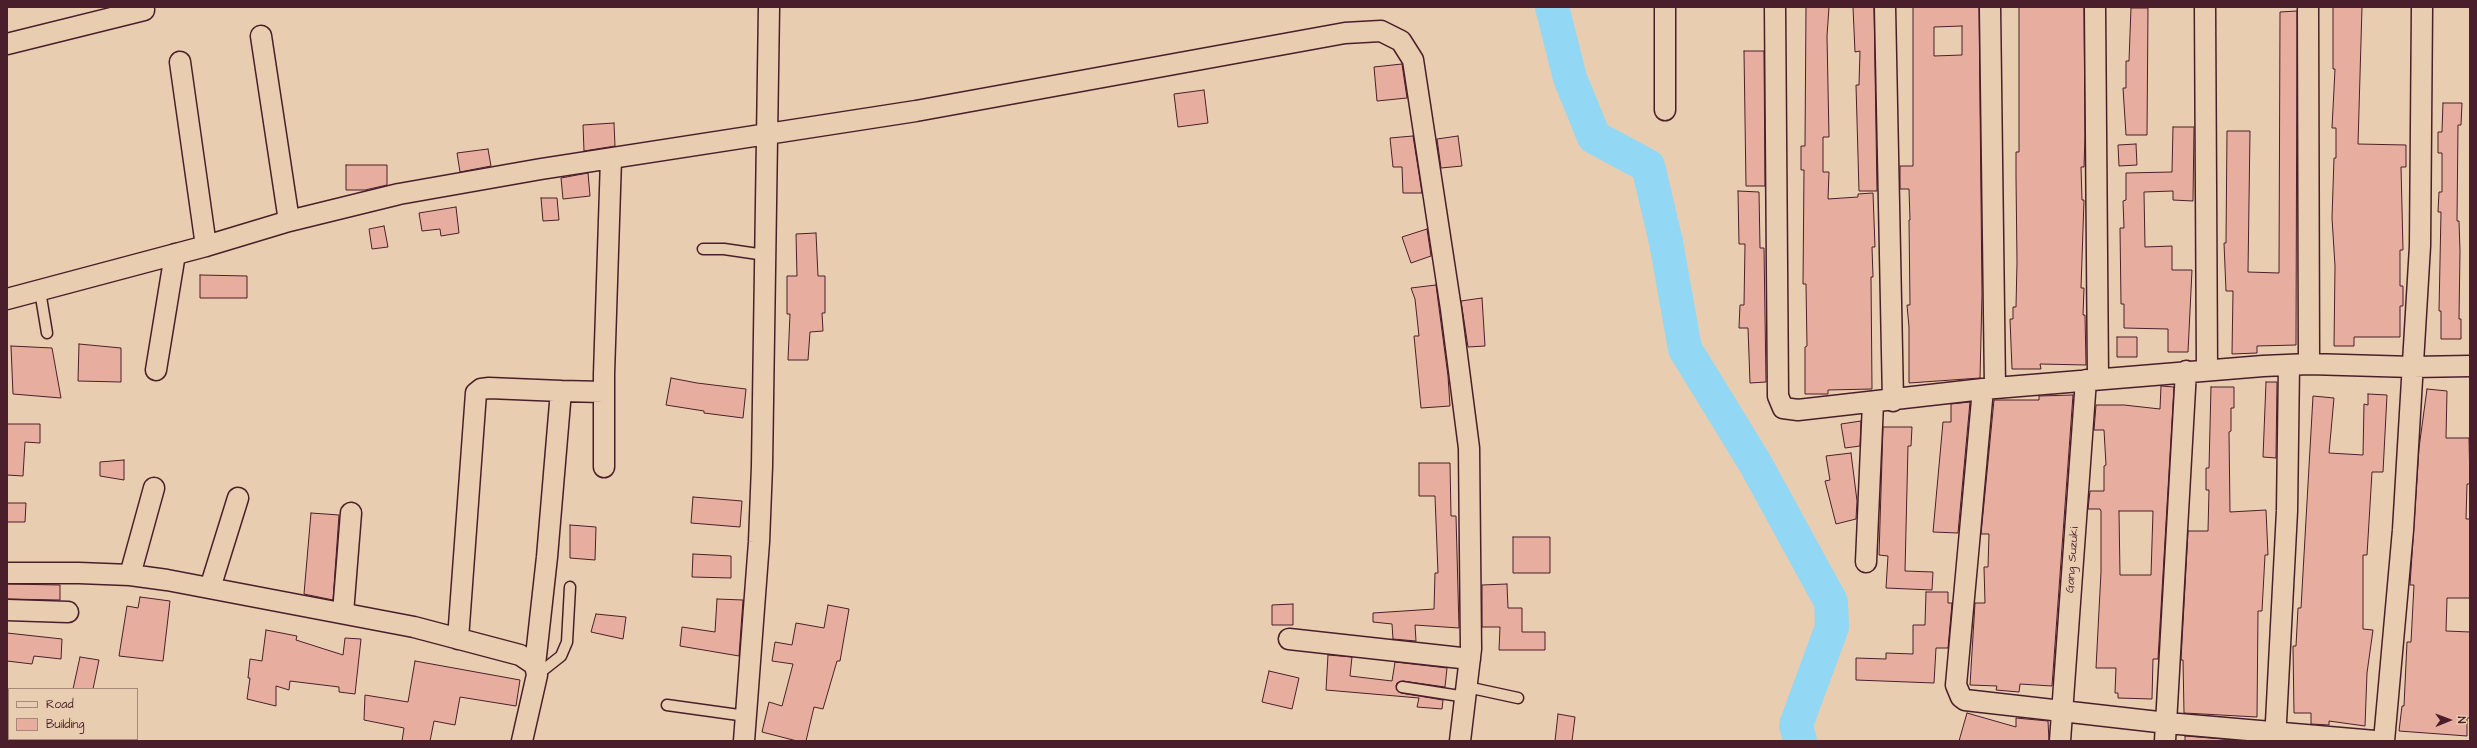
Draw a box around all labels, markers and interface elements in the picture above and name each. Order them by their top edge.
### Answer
street label: Gang Suzuki [2064,526,2082,594]
legend [8,688,138,740]
text: Road [46,696,74,713]
north arrow [2429,700,2469,740]
text: Building [46,716,84,733]
text: N [2454,716,2469,723]

